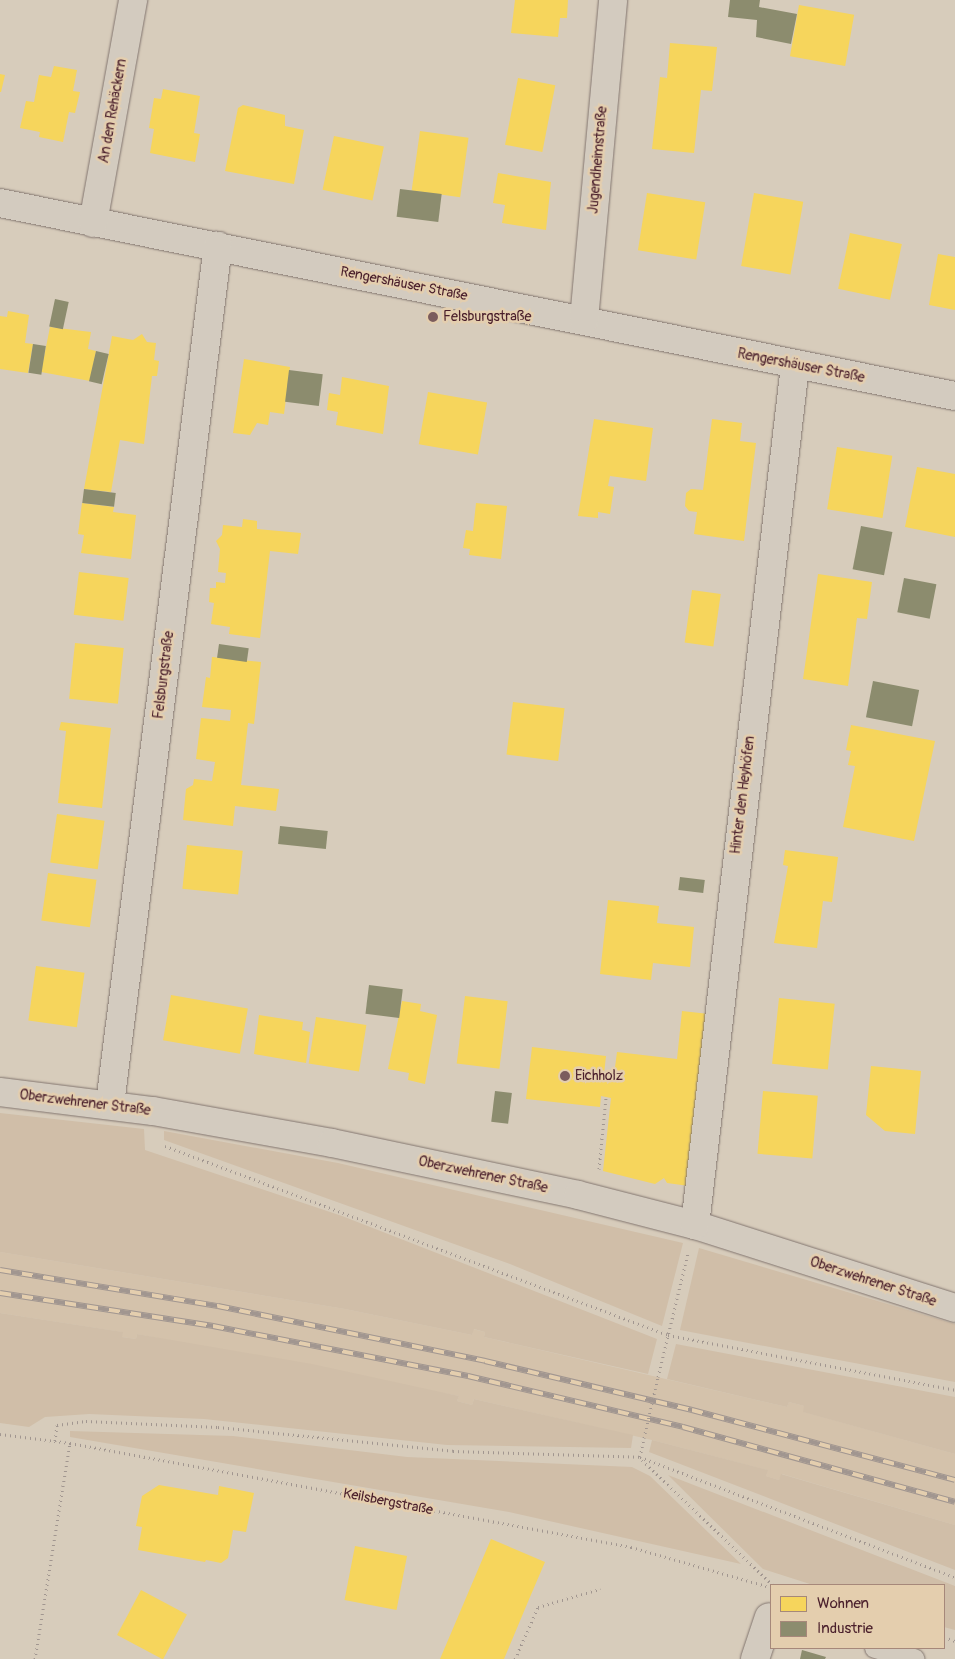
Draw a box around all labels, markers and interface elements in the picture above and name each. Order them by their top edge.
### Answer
street label: An den Rehäckern [96,58,130,164]
street label: Jugendheimstraße [585,105,611,215]
street label: Rengershäuser Straße [339,263,469,305]
place label: Felsburgstraße [443,309,531,325]
marker: Felsburgstraße [427,311,439,323]
street label: Rengershäuser Straße [736,345,866,387]
street label: Felsburgstraße [150,630,178,720]
street label: Hinter den Heyhöfen [727,735,759,855]
place label: Eichholz [575,1068,623,1084]
marker: Eichholz [559,1070,571,1082]
street label: Oberzwehrener Straße [19,1087,151,1119]
street label: Oberzwehrener Straße [417,1153,549,1197]
street label: Oberzwehrener Straße [808,1254,938,1310]
street label: Keilsbergstraße [342,1485,434,1519]
legend [770,1584,945,1649]
text: Wohnen [817,1594,869,1613]
text: Industrie [817,1619,873,1638]

